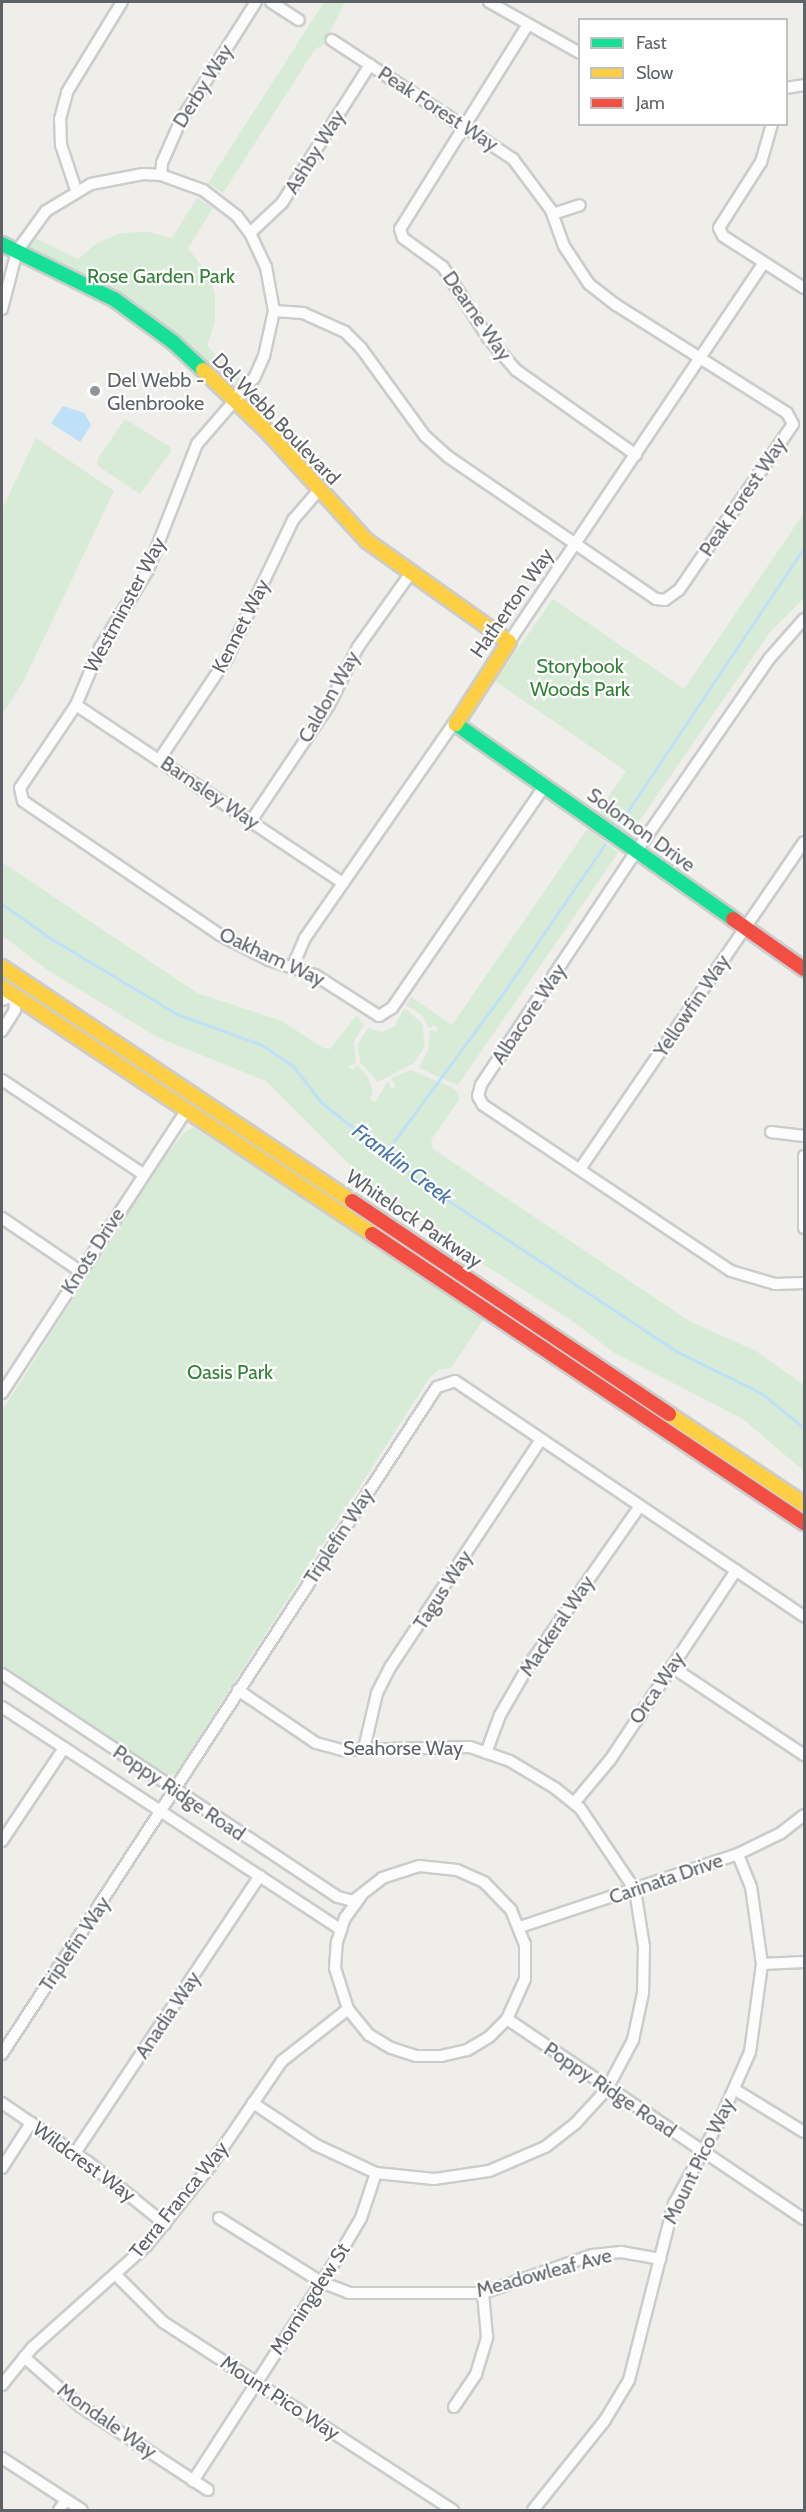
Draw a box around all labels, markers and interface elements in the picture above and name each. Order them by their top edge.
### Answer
legend [578,18,788,126]
text: Fast [636,32,667,54]
street label: Derby Way [168,40,238,132]
street label: Peak Forest Way [373,61,503,157]
text: Slow [636,62,673,84]
text: Jam [636,92,665,114]
street label: Ashby Way [280,106,350,198]
park label: Rose Garden Park [87,264,235,288]
street label: Dearne Way [437,267,517,365]
street label: Del Webb Boulevard [207,348,345,490]
place label: Del Webb - Glenbrooke [107,368,204,415]
marker: Del Webb - Glenbrooke [88,384,102,398]
street label: Peak Forest Way [694,433,792,561]
street label: Westminster Way [79,533,171,677]
street label: Hatherton Way [465,544,559,662]
street label: Kennet Way [207,575,275,677]
street label: Caldon Way [293,647,365,747]
park label: Storybook Woods Park [530,655,630,702]
street label: Barnsley Way [156,751,264,835]
street label: Solomon Drive [582,783,700,877]
street label: Oakham Way [215,922,329,992]
street label: Yellowfin Way [649,950,735,1062]
street label: Albacore Way [487,959,571,1069]
water label: Franklin Creek [347,1118,457,1210]
street label: Whitelock Parkway [341,1165,487,1273]
street label: Knots Drive [56,1203,130,1299]
park label: Oasis Park [187,1360,273,1384]
street label: Triplefin Way [299,1484,379,1588]
street label: Tagus Way [409,1546,477,1634]
street label: Mackeral Way [515,1571,599,1681]
street label: Orca Way [624,1647,690,1729]
street label: Seahorse Way [343,1736,463,1760]
street label: Poppy Ridge Road [108,1740,250,1846]
street label: Carinata Drive [606,1848,726,1910]
street label: Triplefin Way [34,1892,116,1996]
street label: Anadia Way [130,1967,206,2063]
street label: Poppy Ridge Road [539,2037,681,2143]
street label: Mount Pico Way [658,2094,740,2228]
street label: Wildcrest Way [28,2117,140,2207]
street label: Terra Franca Way [125,2137,233,2263]
street label: Morningdew St [265,2239,355,2359]
street label: Meadowleaf Ave [474,2243,614,2303]
street label: Mount Pico Way [216,2351,344,2445]
street label: Mondale Way [53,2378,161,2464]

